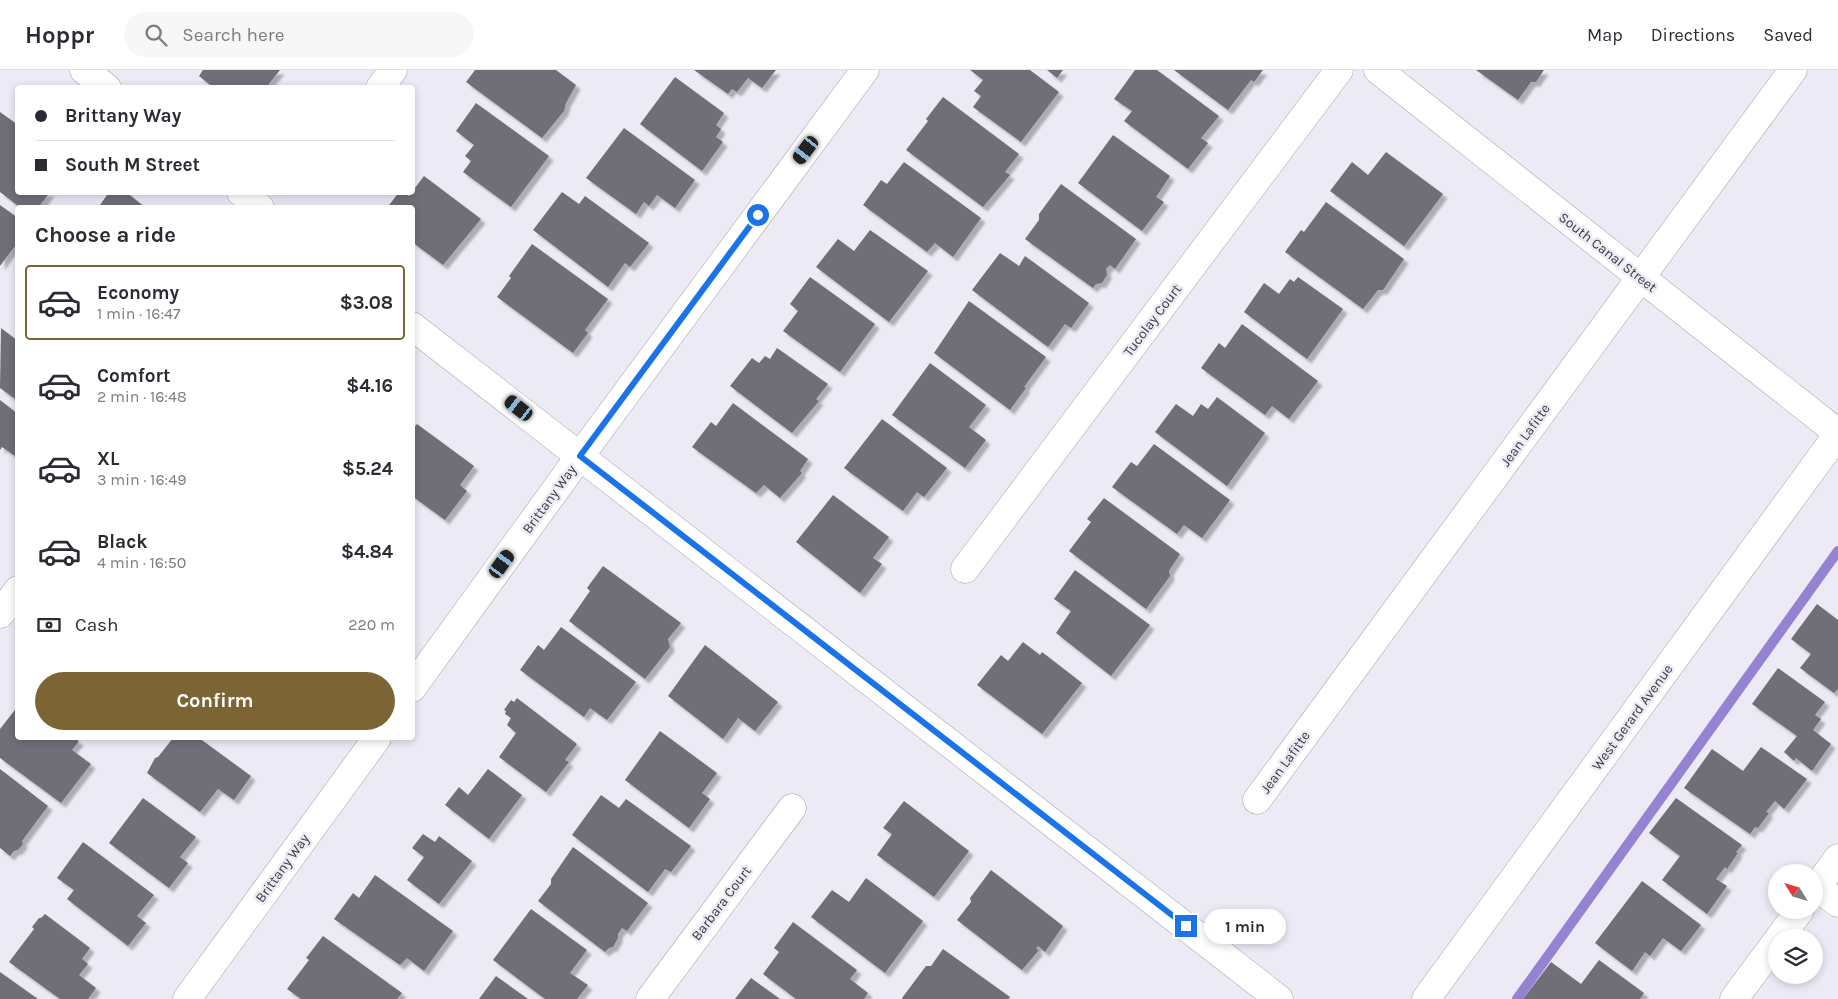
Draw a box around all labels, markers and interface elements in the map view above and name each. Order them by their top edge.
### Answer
search box [124,12,474,57]
text: Hoppr [25,21,94,49]
icon: search [142,21,170,49]
text: Search here [182,24,284,46]
text: Map [1587,24,1623,46]
text: Directions [1651,24,1735,46]
text: Saved [1763,24,1813,46]
text: Brittany Way [65,105,181,127]
car [790,134,821,166]
text: South M Street [65,154,200,176]
route start [747,204,769,226]
street label: South Canal Street [1555,209,1660,296]
text: Choose a ride [35,222,176,248]
icon: car [37,280,82,325]
street label: Tucolay Court [1120,281,1185,360]
text: Economy [97,282,179,304]
text: $3.08 [340,292,393,314]
text: 1 min · 16:47 [97,304,181,323]
icon: car [37,363,82,408]
text: Comfort [97,365,171,387]
text: $4.16 [346,375,393,397]
text: 2 min · 16:48 [97,387,187,406]
car [502,393,535,423]
street label: Jean Lafitte [1497,401,1554,470]
icon: car [37,446,82,491]
text: XL [97,448,119,470]
text: $5.24 [342,458,393,480]
street label: Brittany Way [519,461,580,537]
text: 3 min · 16:49 [97,470,186,489]
icon: car [37,529,82,574]
text: Black [97,531,148,553]
text: $4.84 [341,541,393,563]
car [487,547,516,581]
text: 4 min · 16:50 [97,553,186,572]
icon: cash [35,611,63,639]
text: Cash [75,614,119,636]
text: 220 m [348,615,395,634]
street label: West Gerard Avenue [1588,661,1677,774]
button: Confirm [35,672,395,730]
street label: Jean Lafitte [1257,728,1314,797]
street label: Brittany Way [252,830,313,906]
street label: Barbara Court [688,863,755,944]
north arrow [1768,864,1822,919]
map controls [1768,864,1823,984]
callout: 1 min [1204,908,1286,944]
route end [1175,915,1197,937]
text: 1 min [1225,917,1265,936]
button: layers [1768,929,1823,984]

